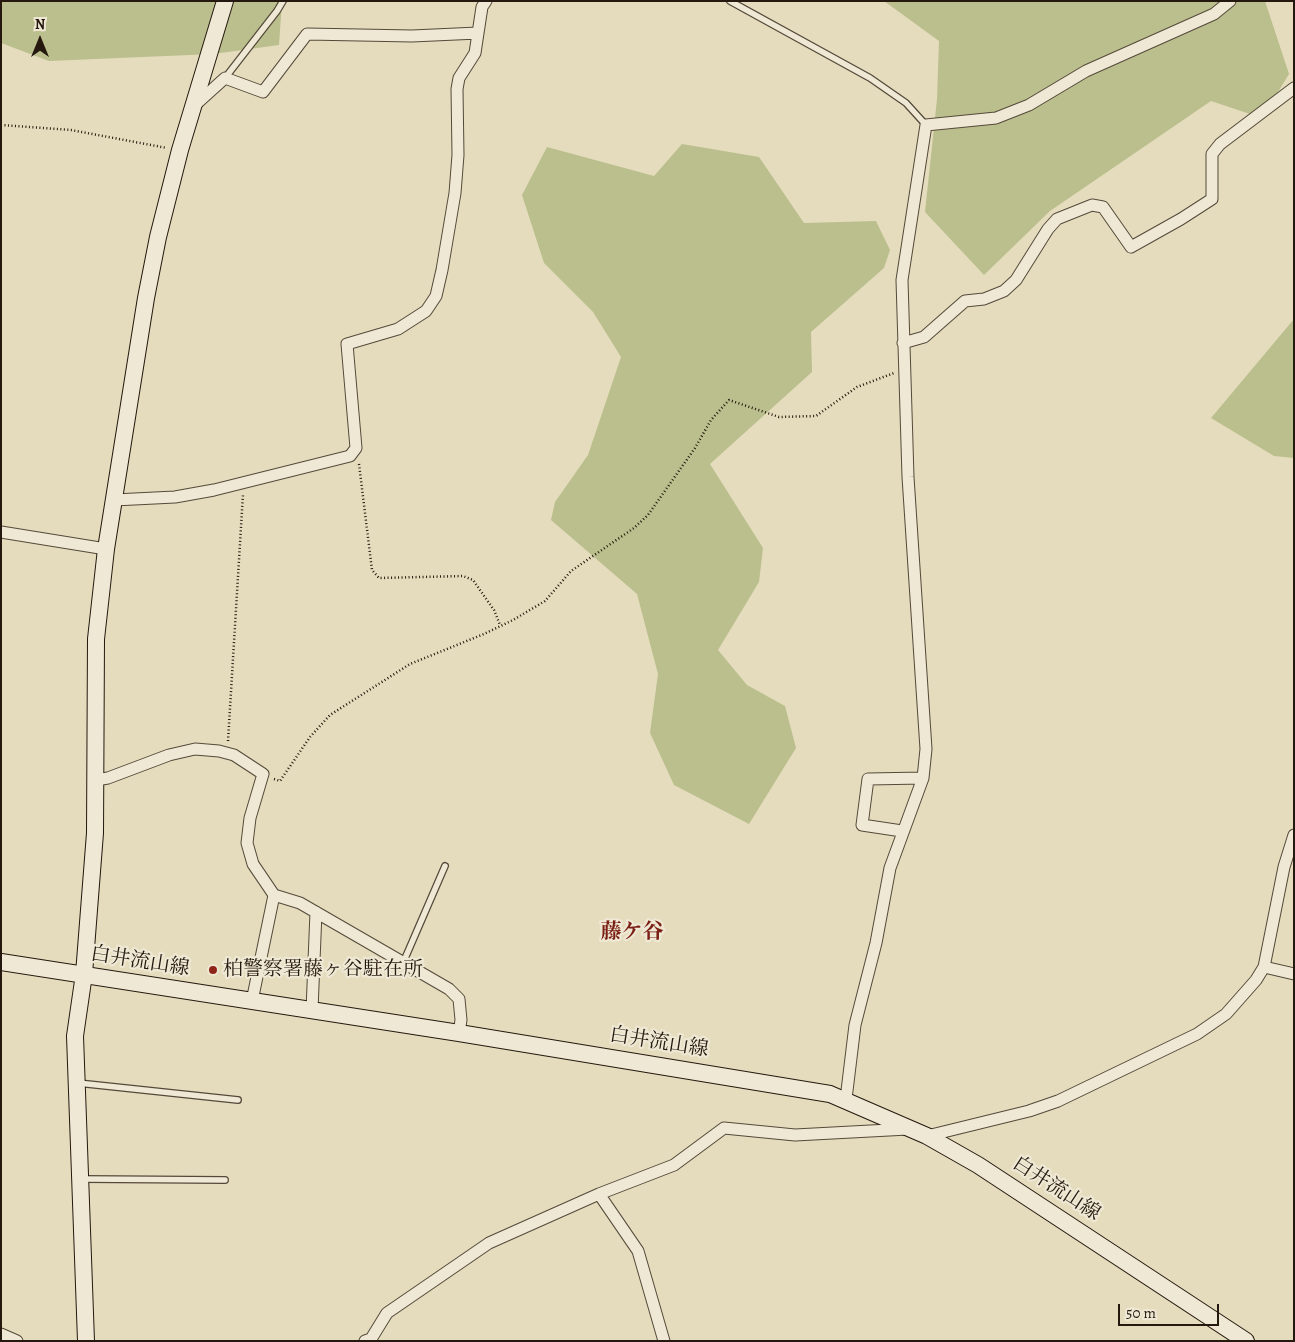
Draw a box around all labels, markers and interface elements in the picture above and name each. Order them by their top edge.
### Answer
north arrow [15,15,65,65]
text: N [35,15,45,34]
district label: 藤ケ谷 [601,920,663,946]
street label: 白井流山線 [89,942,191,982]
place label: 柏警察署藤ヶ谷駐在所 [223,958,423,982]
marker: 柏警察署藤ヶ谷駐在所 [207,964,219,976]
street label: 白井流山線 [608,1023,710,1063]
street label: 白井流山線 [1008,1152,1104,1226]
scale bar [1120,1294,1221,1326]
text: 50 m [1126,1303,1156,1323]

